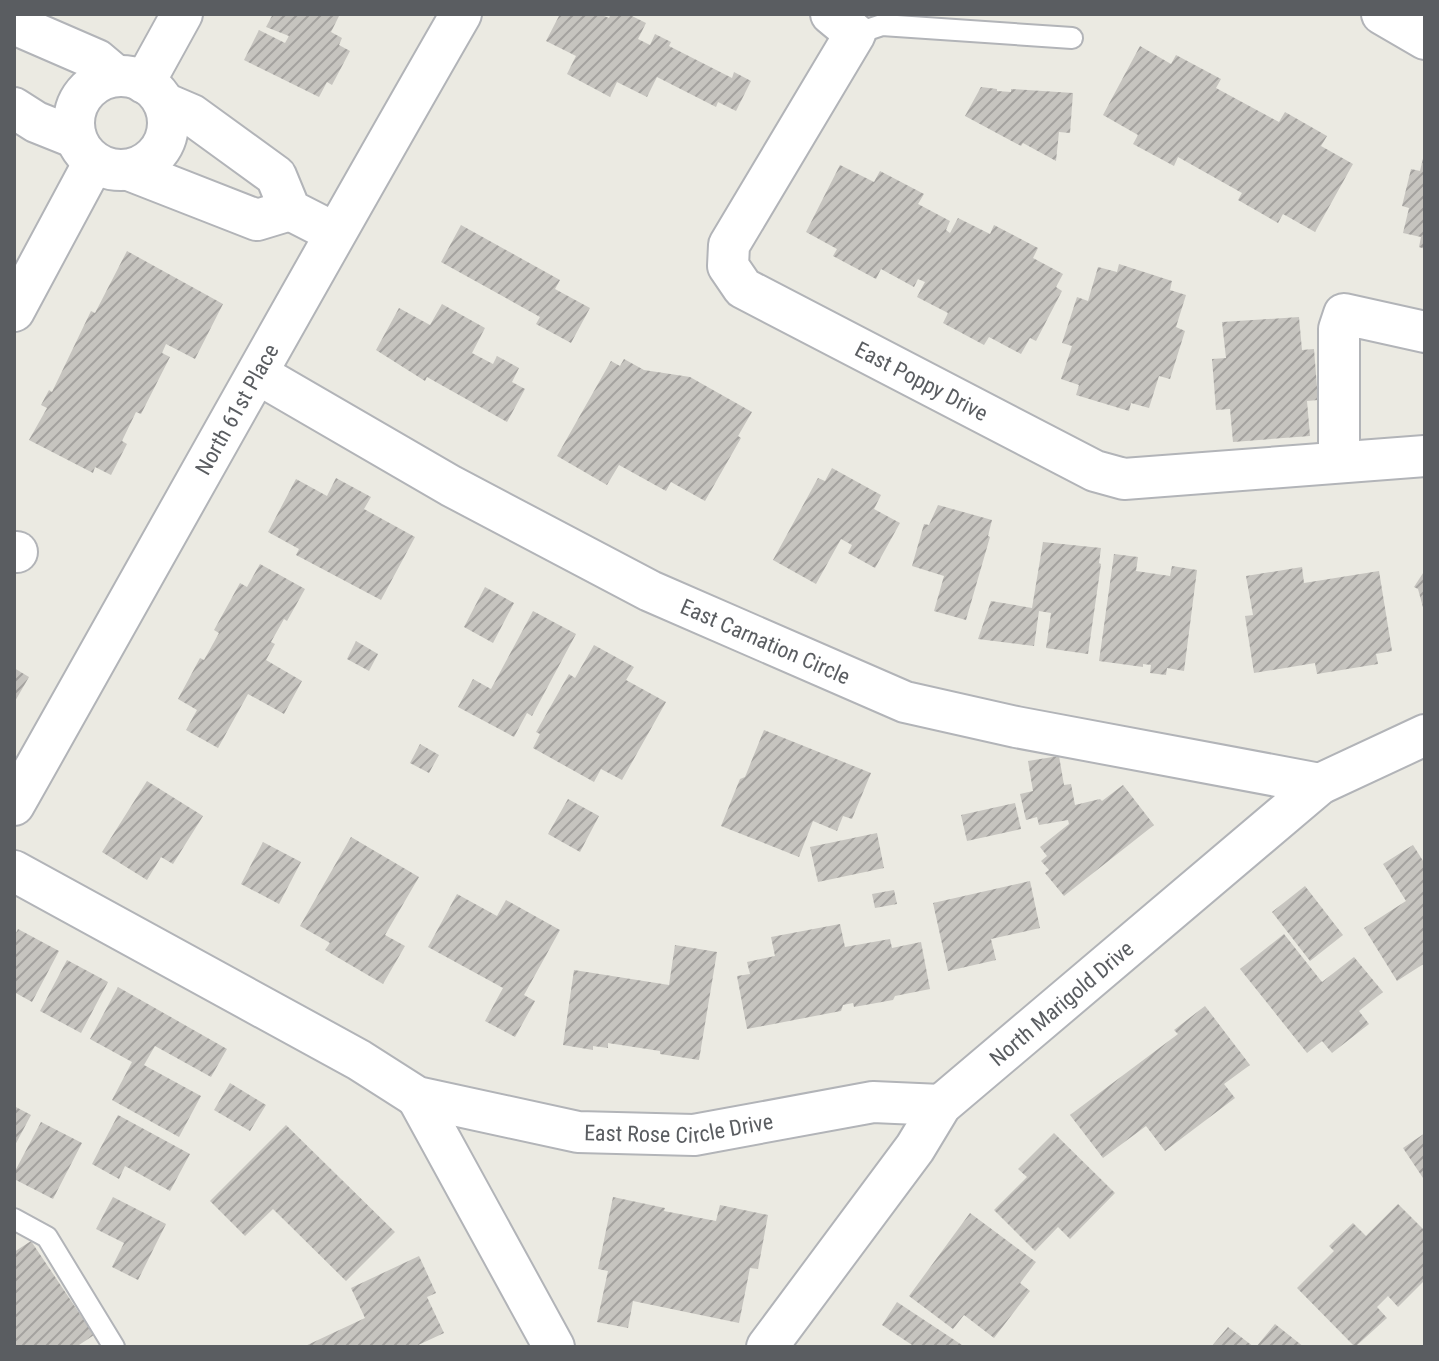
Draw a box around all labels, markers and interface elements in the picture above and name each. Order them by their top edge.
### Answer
street label: East Poppy Drive [851,337,992,426]
street label: North 61st Place [190,340,284,479]
street label: East Carnation Circle [677,594,854,689]
street label: North Marigold Drive [985,936,1138,1071]
street label: East Rose Circle Drive [584,1109,775,1148]

